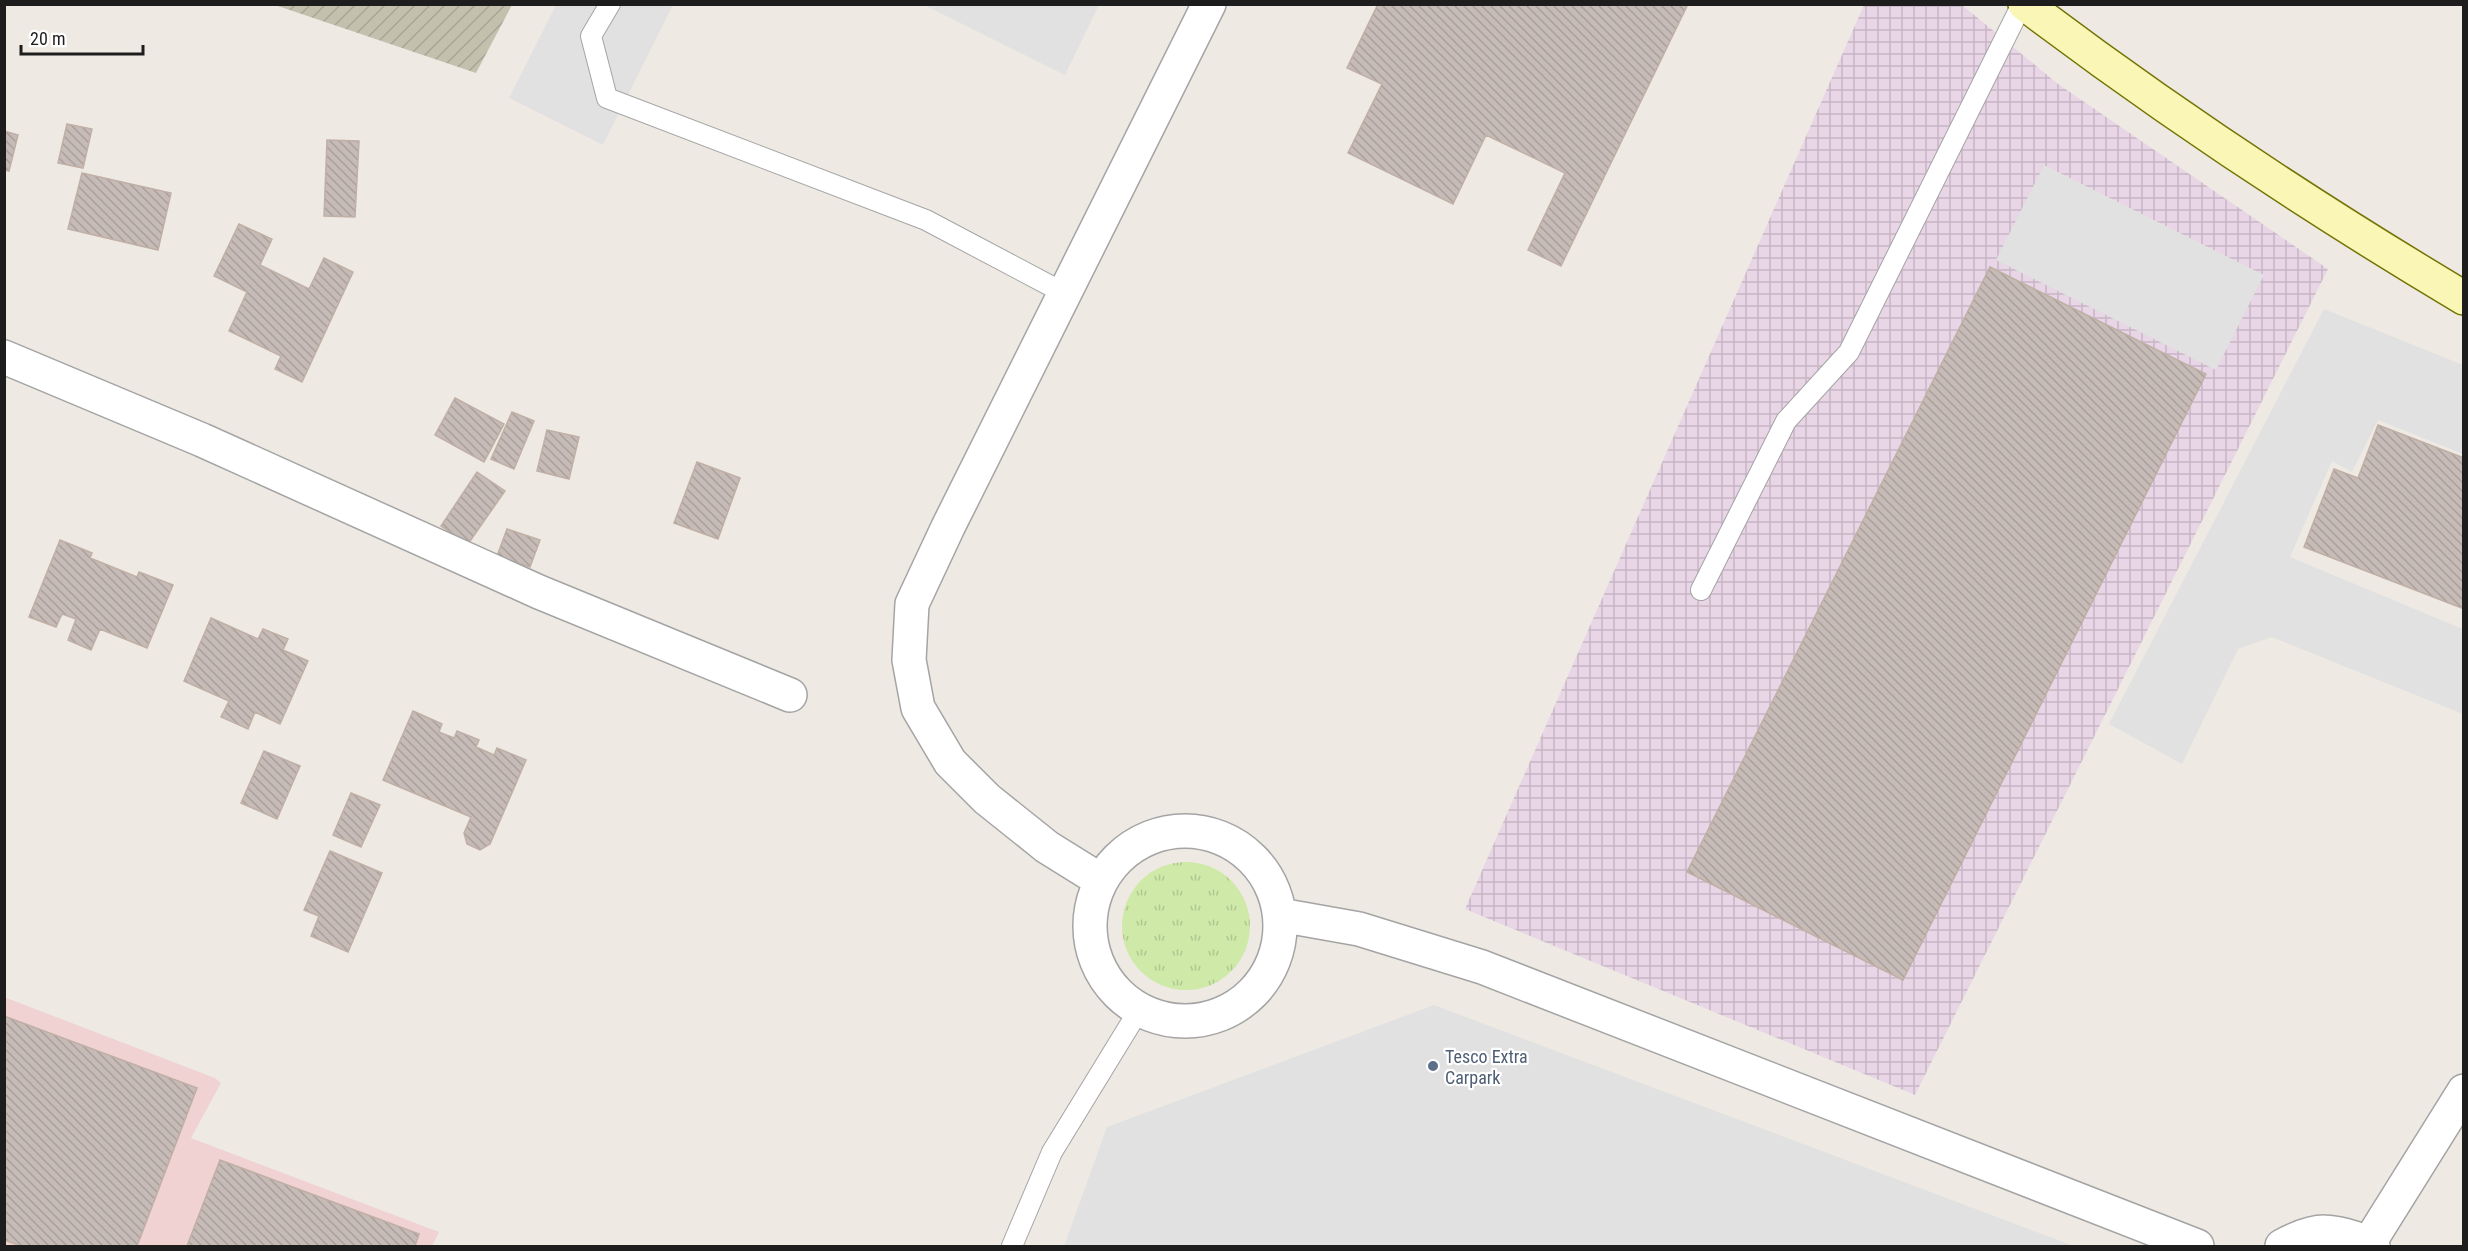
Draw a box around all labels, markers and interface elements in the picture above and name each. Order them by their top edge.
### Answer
scale bar [21,18,142,56]
text: 20 m [30,28,65,49]
place label: Tesco Extra Carpark [1445,1046,1528,1088]
marker: Tesco Extra Carpark [1426,1059,1440,1073]

